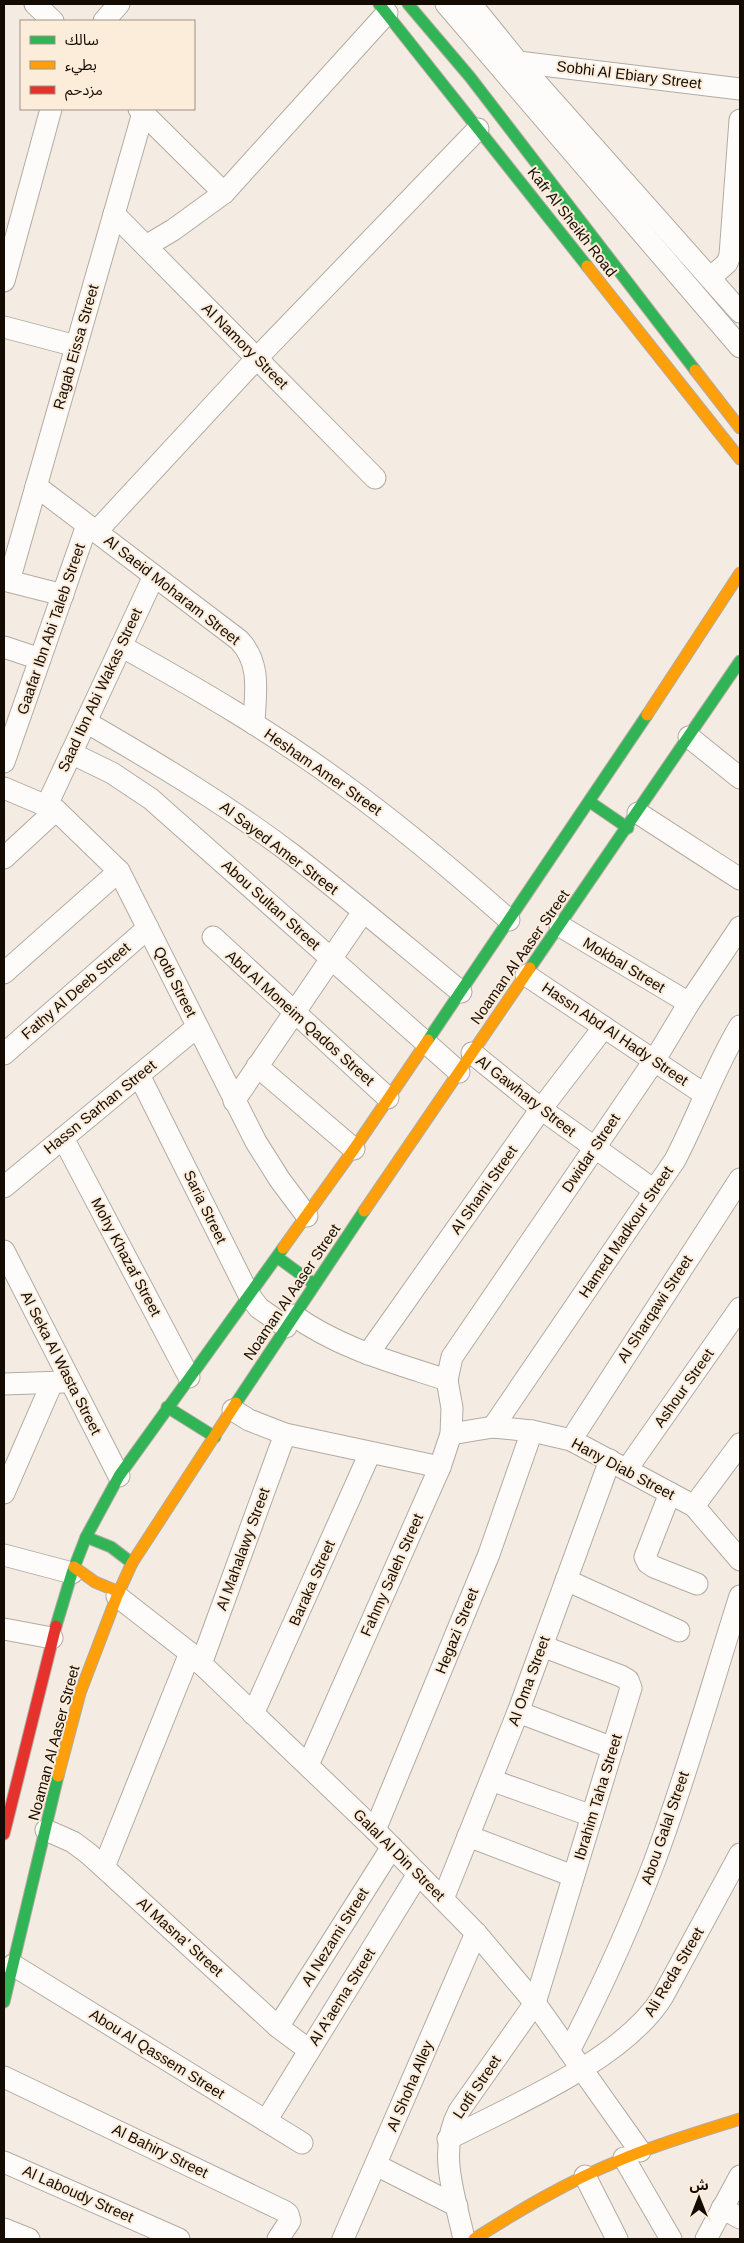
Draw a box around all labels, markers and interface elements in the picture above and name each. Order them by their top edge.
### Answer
legend [20,20,195,110]
text: سالك [65,31,99,48]
text: بطيء [65,56,97,76]
street label: Sobhi Al Ebiary Street [556,57,703,92]
text: مزدحم [65,81,103,101]
street label: Kafr Al Sheikh Road [524,164,620,280]
street label: Ragab Eissa Street [50,282,102,411]
street label: Al Namory Street [199,299,292,393]
street label: Al Saeid Moharam Street [101,531,244,648]
street label: Gaafar Ibn Abi Taleb Street [13,540,88,717]
street label: Saad Ibn Abi Wakas Street [54,604,145,774]
street label: Hesham Amer Street [261,725,386,819]
street label: Al Sayed Amer Street [217,798,342,898]
street label: Abou Sultan Street [219,856,324,954]
street label: Noaman Al Aaser Street [467,886,573,1027]
street label: Mokbal Street [580,933,669,996]
street label: Fathy Al Deeb Street [18,938,134,1042]
street label: Qotb Street [150,944,201,1021]
street label: Abd Al Moneim Qados Street [223,947,379,1089]
street label: Hassn Abd Al Hady Street [539,978,692,1089]
street label: Al Gawhary Street [473,1051,580,1140]
street label: Hassn Sarhan Street [40,1056,160,1157]
street label: Dwidar Street [558,1110,624,1195]
street label: Al Shami Street [447,1141,521,1237]
street label: Hamed Madkour Street [575,1162,676,1301]
street label: Saria Street [180,1167,231,1247]
street label: Mohy Khazaf Street [88,1195,165,1320]
street label: Noaman Al Aaser Street [240,1220,344,1363]
street label: Al Sharqawi Street [614,1251,696,1365]
street label: Al Seka Al Wasta Street [18,1288,105,1438]
street label: Ashour Street [650,1345,717,1430]
street label: Hany Diab Street [569,1434,678,1503]
street label: Al Mahalawy Street [212,1484,273,1612]
street label: Fahmy Saleh Street [357,1510,427,1639]
street label: Baraka Street [285,1537,338,1628]
street label: Hegazi Street [432,1585,482,1676]
street label: Al Oma Street [504,1633,553,1728]
street label: Noaman Al Aaser Street [25,1663,83,1822]
street label: Ibrahim Taha Street [570,1731,625,1862]
street label: Abou Galal Street [637,1768,692,1887]
street label: Galal Al Din Street [350,1805,449,1905]
street label: Al Nezami Street [298,1884,372,1989]
street label: Al Masna' Street [134,1894,227,1980]
street label: Ali Reda Street [640,1923,707,2019]
street label: Al A'aema Street [305,1944,379,2048]
street label: Abou Al Qassem Street [87,2005,229,2103]
street label: Al Shoha Alley [383,2038,436,2134]
street label: Lotfi Street [449,2051,504,2122]
street label: Al Bahiry Street [110,2120,212,2181]
street label: Al Laboudy Street [20,2162,137,2226]
north arrow [674,2173,724,2223]
text: ش [689,2177,709,2193]

